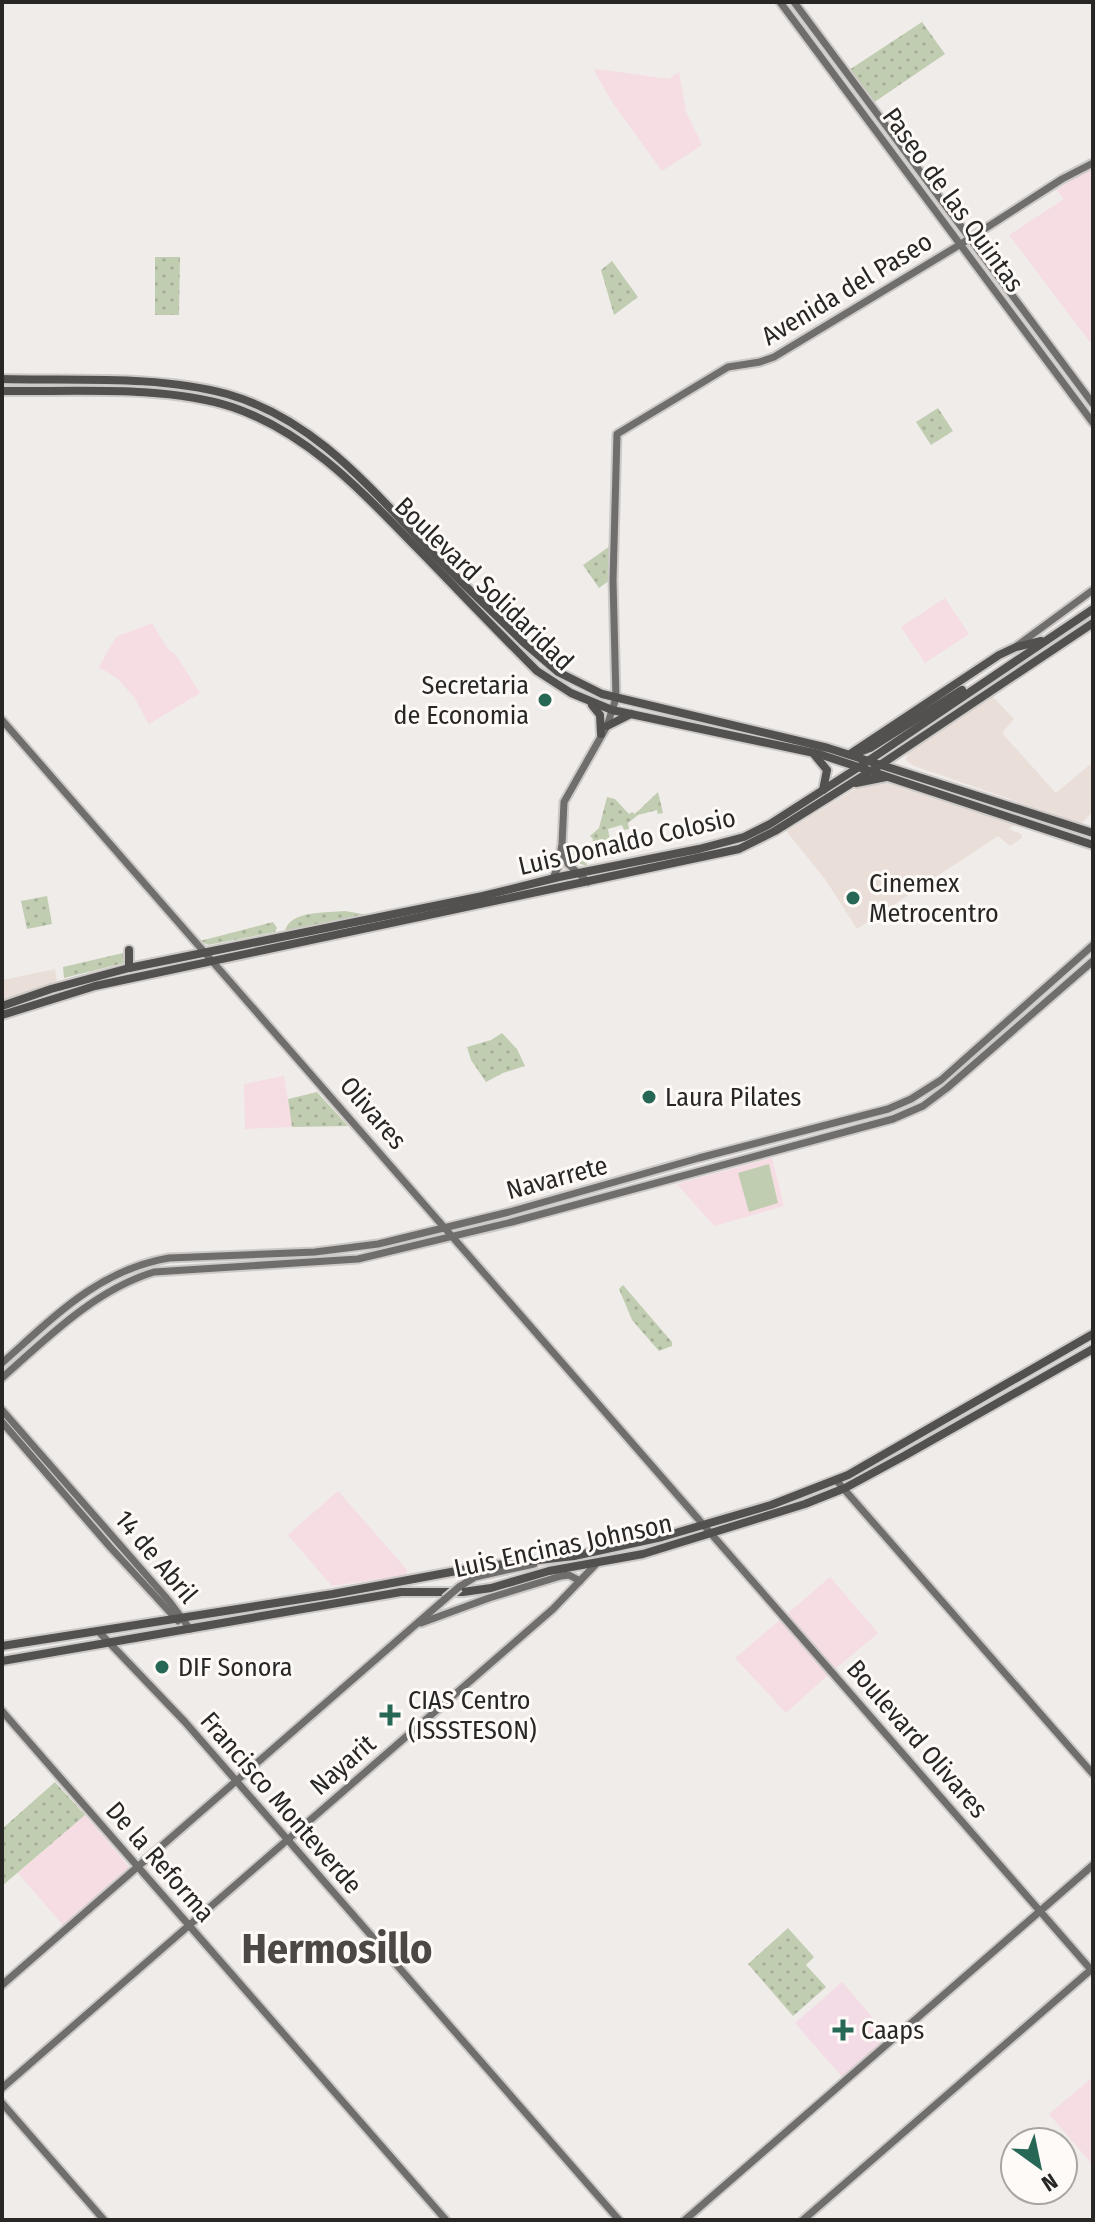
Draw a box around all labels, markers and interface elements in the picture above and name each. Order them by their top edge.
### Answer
street label: Paseo de las Quintas [876,102,1030,298]
street label: Avenida del Paseo [756,226,938,352]
street label: Boulevard Solidaridad [388,491,580,677]
place label: Secretaria de Economia [393,670,529,731]
marker: Secretaria de Economia [536,691,554,709]
street label: Luis Donaldo Colosio [515,802,739,882]
place label: Cinemex Metrocentro [869,868,999,929]
marker: Cinemex Metrocentro [844,889,862,907]
street label: Olivares [333,1070,413,1156]
place label: Laura Pilates [665,1082,801,1113]
marker: Laura Pilates [640,1088,658,1106]
street label: Navarrete [503,1150,611,1206]
street label: 14 de Abril [108,1504,204,1610]
street label: Luis Encinas Johnson [451,1508,675,1584]
place label: DIF Sonora [178,1652,292,1683]
street label: Boulevard Olivares [840,1654,994,1824]
marker: DIF Sonora [153,1658,171,1676]
place label: CIAS Centro (ISSSTESON) [408,1685,537,1746]
marker: CIAS Centro (ISSSTESON) [379,1704,401,1726]
street label: Francisco Monteverde [194,1706,368,1900]
street label: Nayarit [304,1728,382,1802]
street label: De la Reforma [99,1795,221,1929]
district label: Hermosillo [242,1924,432,1974]
place label: Caaps [861,2015,924,2046]
marker: Caaps [832,2019,854,2041]
north arrow [999,2126,1079,2206]
text: N [1037,2167,1063,2197]

